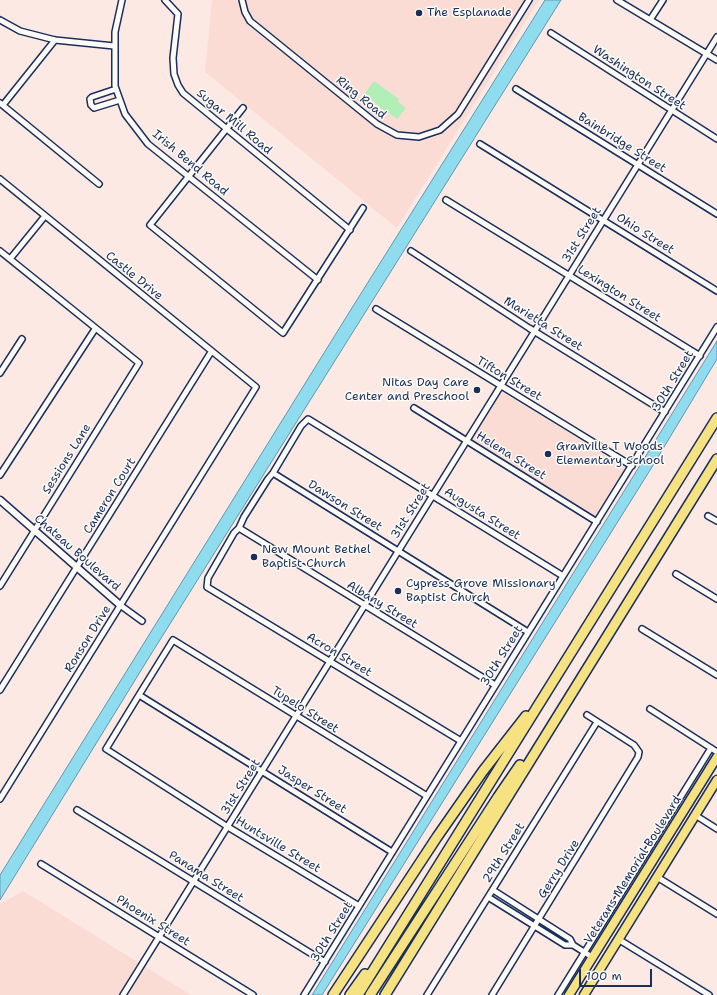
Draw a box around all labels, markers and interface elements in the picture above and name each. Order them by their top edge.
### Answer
place label: The Esplanade [427,6,512,20]
marker: The Esplanade [414,8,424,18]
street label: Washington Street [590,43,688,113]
street label: Ring Road [333,73,389,123]
street label: Sugar Mill Road [193,86,275,158]
street label: Bainbridge Street [575,110,669,176]
street label: Irish Bend Road [149,127,231,199]
street label: 31st Street [559,205,605,265]
street label: Ohio Street [613,210,677,258]
street label: Castle Drive [103,249,165,303]
street label: Lexington Street [575,262,663,326]
street label: Marietta Street [501,294,585,354]
street label: 30th Street [649,348,697,414]
street label: Tifton Street [474,354,544,404]
place label: Nitas Day Care Center and Preschool [345,376,469,404]
marker: Nitas Day Care Center and Preschool [472,385,482,395]
street label: Sessions Lane [40,421,94,497]
street label: Helena Street [473,429,549,483]
place label: Granville T Woods Elementary School [556,440,664,468]
marker: Granville T Woods Elementary School [543,449,553,459]
street label: Cameron Court [81,455,139,537]
street label: Dawson Street [305,477,385,535]
street label: 31st Street [388,481,434,541]
street label: Augusta Street [441,485,523,543]
street label: Chateau Boulevard [31,512,123,594]
place label: New Mount Bethel Baptist Church [262,543,371,571]
marker: New Mount Bethel Baptist Church [249,552,259,562]
place label: Cypress Grove Missionary Baptist Church [406,577,556,605]
street label: Albany Street [344,578,420,632]
marker: Cypress Grove Missionary Baptist Church [393,586,403,596]
street label: Ronson Drive [62,603,114,675]
street label: 30th Street [478,623,526,689]
street label: Acron Street [304,630,374,680]
street label: Tupelo Street [269,684,341,736]
street label: 31st Street [218,757,264,817]
street label: Jasper Street [275,763,349,817]
street label: Veterans Memorial Boulevard [581,793,685,947]
street label: Huntsville Street [233,814,323,876]
street label: 29th Street [480,820,528,886]
street label: Gerry Drive [535,837,583,901]
street label: Panama Street [166,848,246,906]
street label: Phoenix Street [113,893,193,949]
street label: 30th Street [308,899,356,965]
scale bar [581,961,654,987]
text: 100 m [586,968,622,984]

